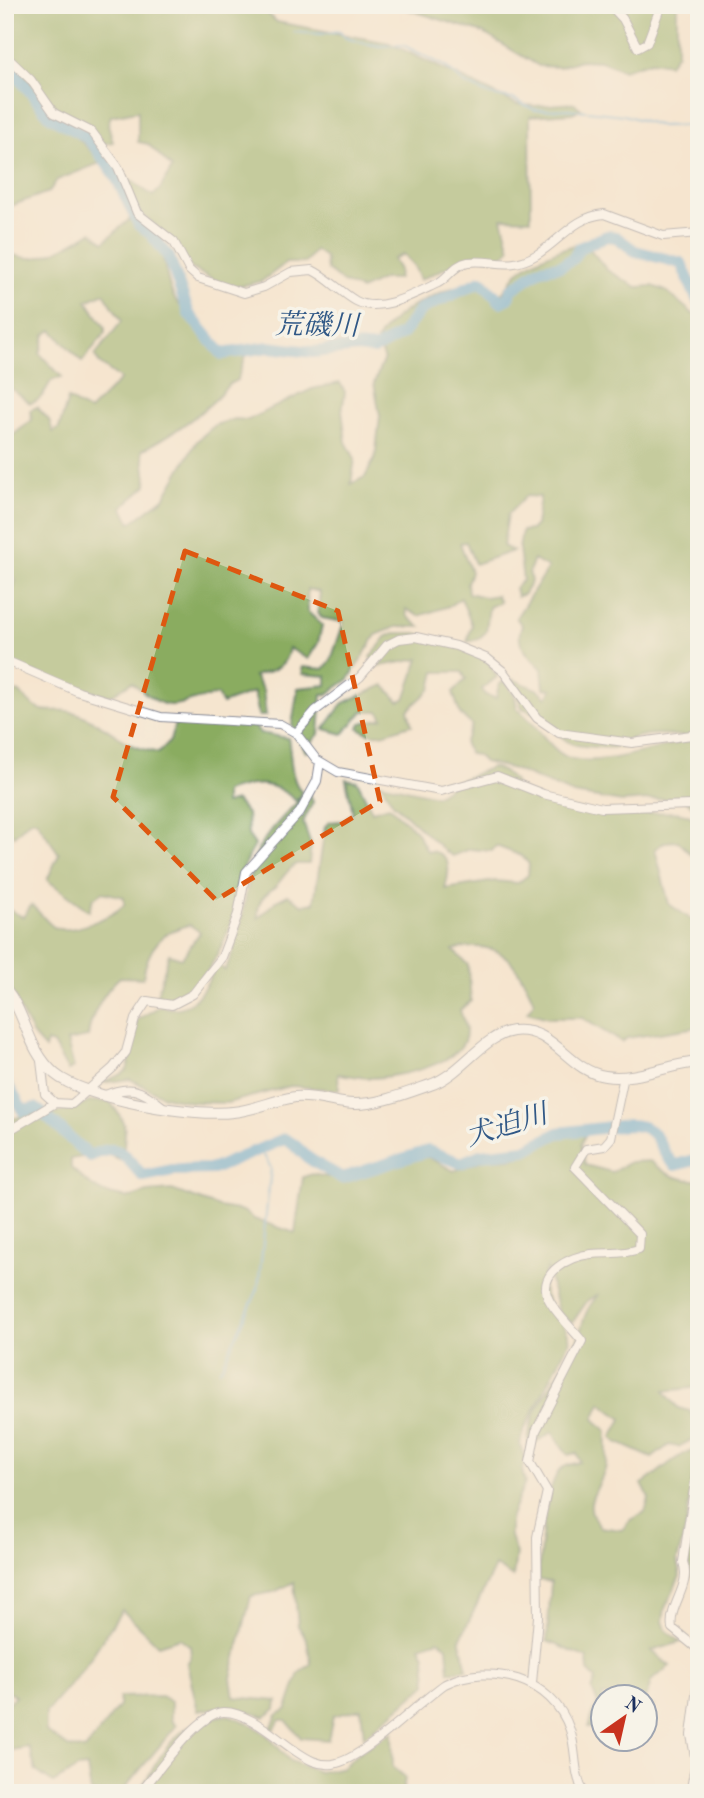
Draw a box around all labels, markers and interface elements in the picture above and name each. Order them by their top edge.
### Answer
water label: 荒磯川 [275,309,362,342]
water label: 犬迫川 [462,1097,554,1153]
north arrow [588,1682,658,1752]
text: N [621,1694,644,1718]

